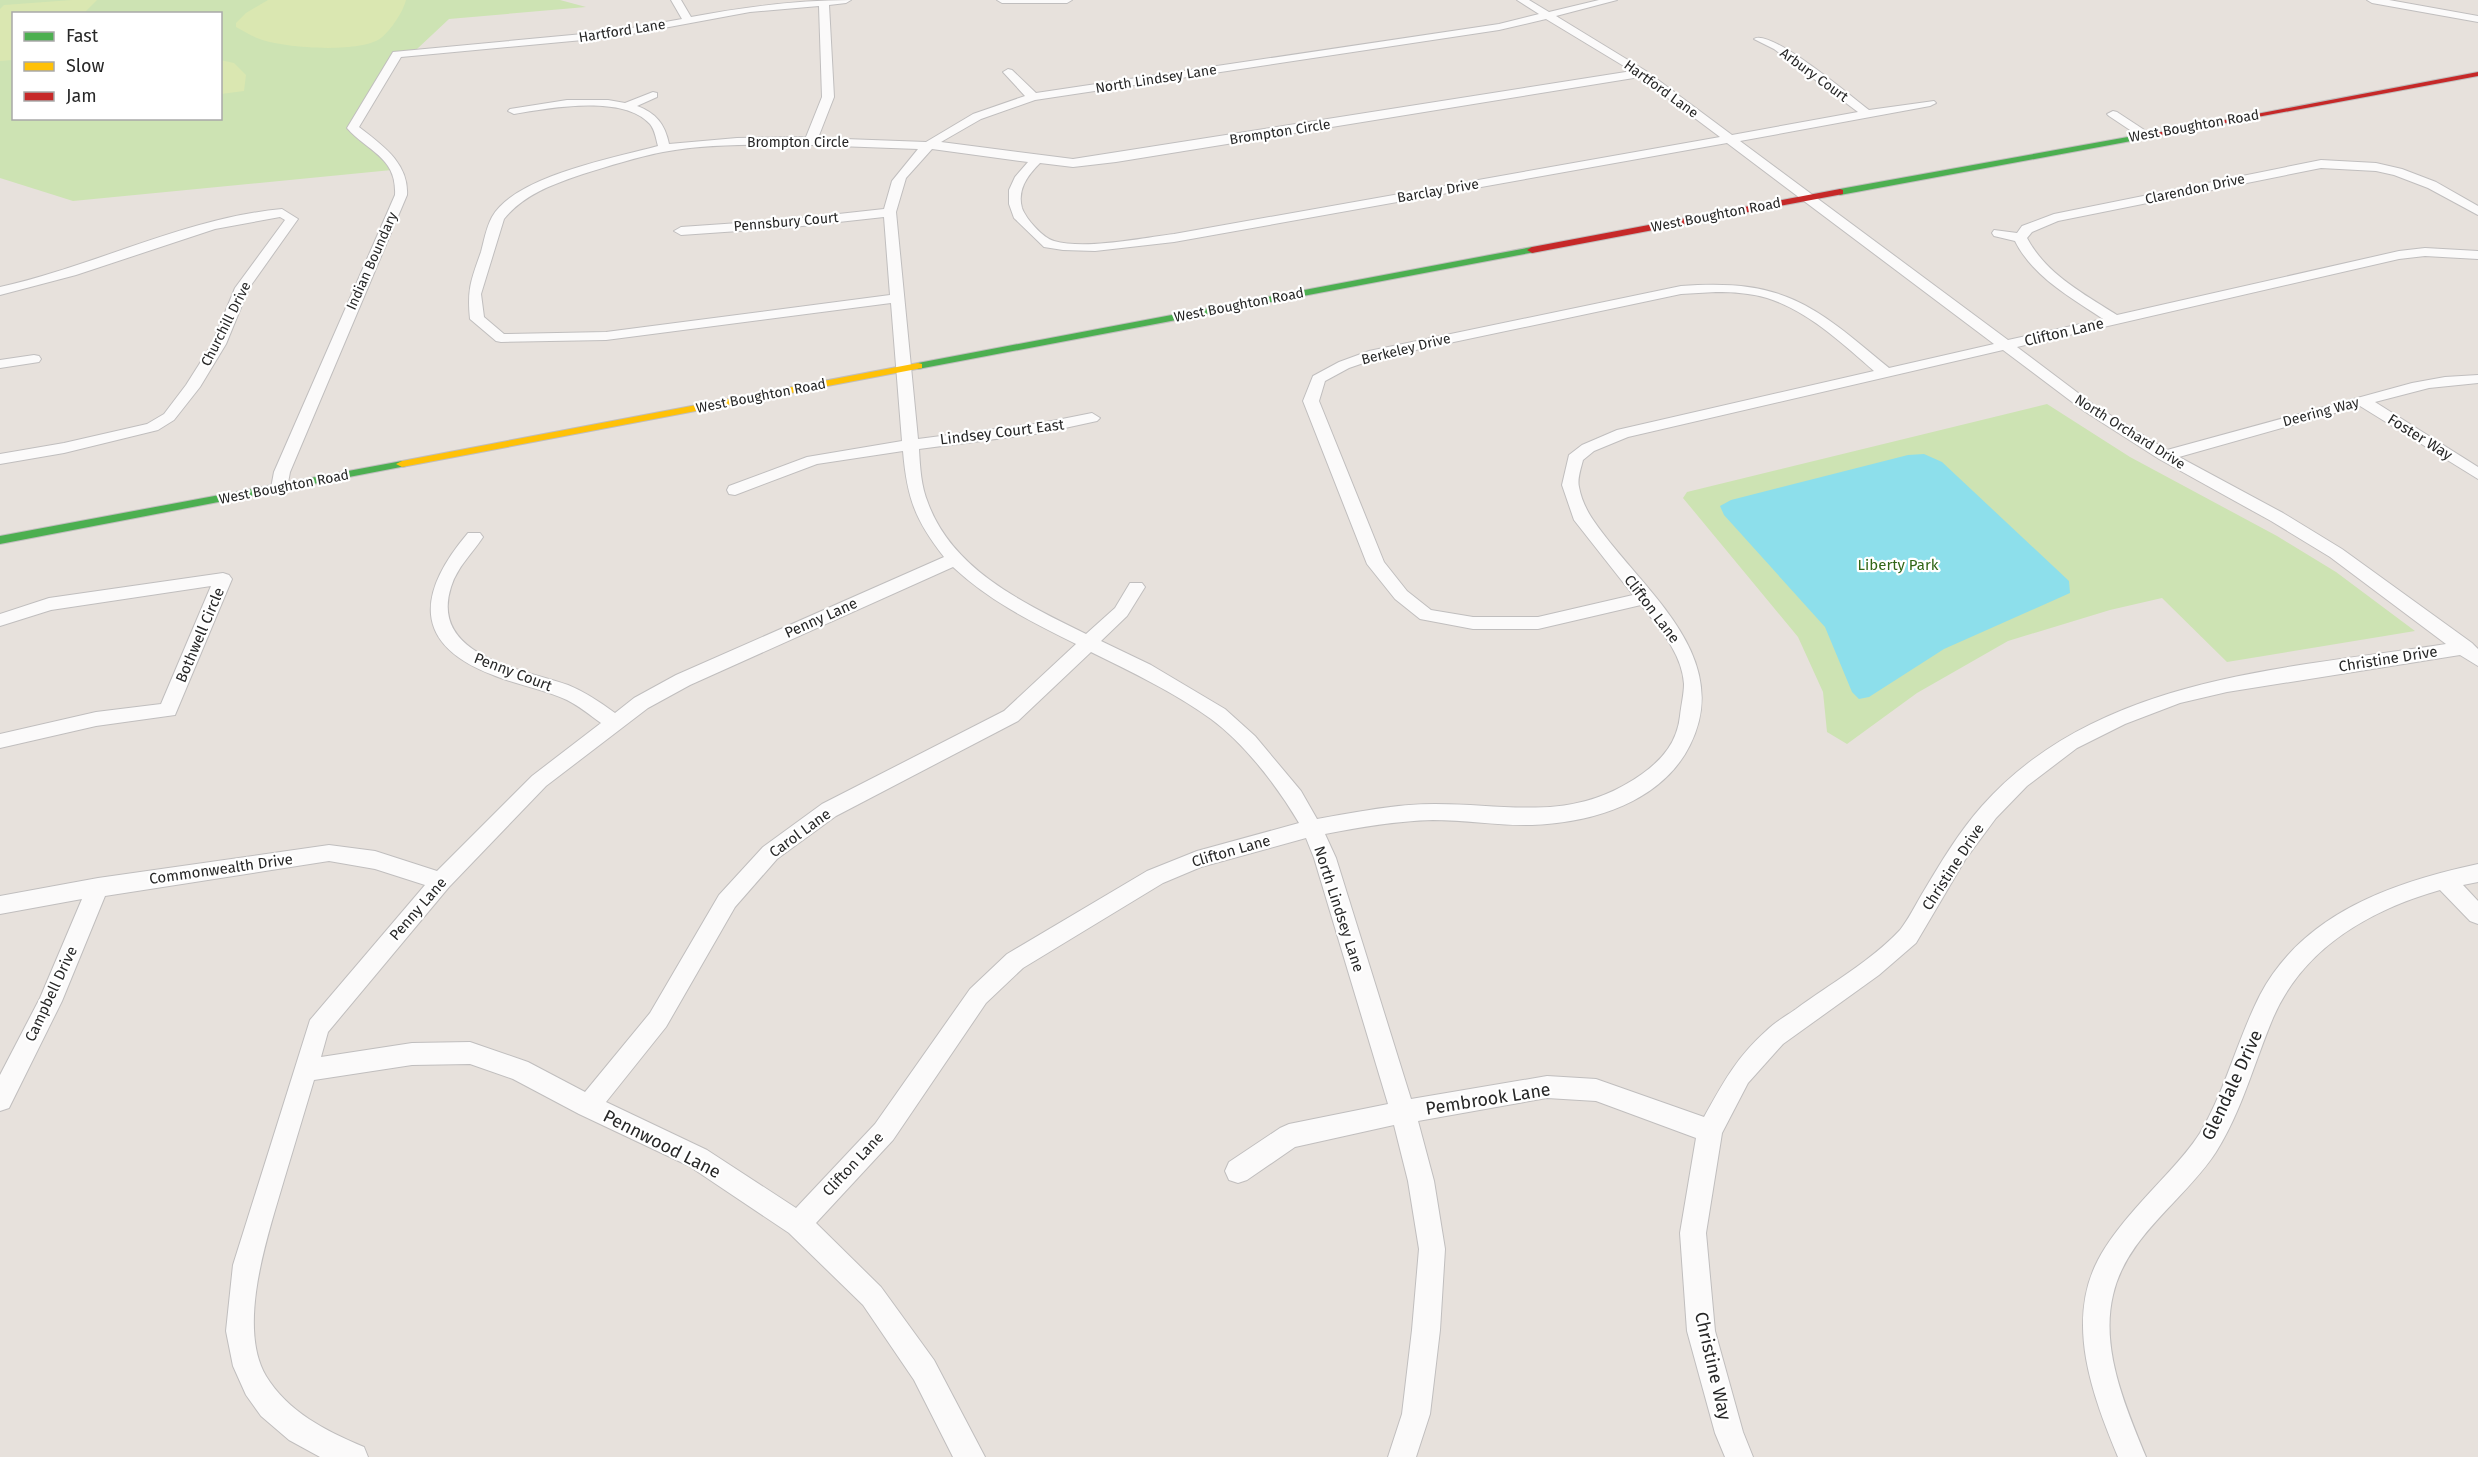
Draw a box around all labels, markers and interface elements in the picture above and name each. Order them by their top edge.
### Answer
legend [12,12,222,120]
street label: Hartford Lane [577,16,667,46]
text: Fast [66,25,99,47]
street label: Arbury Court [1777,45,1852,106]
text: Slow [66,55,105,77]
street label: Hartford Lane [1621,56,1701,122]
street label: North Lindsey Lane [1094,61,1218,97]
text: Jam [66,85,97,107]
street label: West Boughton Road [2128,106,2260,146]
street label: Brompton Circle [1228,116,1332,148]
street label: Brompton Circle [747,134,849,151]
street label: Clarendon Drive [2144,170,2246,208]
street label: Barclay Drive [1396,175,1480,207]
street label: West Boughton Road [1650,194,1782,236]
street label: Indian Boundary [343,209,401,313]
street label: Pennsbury Court [733,209,840,235]
street label: Churchill Drive [197,279,255,369]
street label: West Boughton Road [1173,284,1305,326]
street label: Clifton Lane [2022,314,2106,350]
street label: Berkeley Drive [1360,330,1452,368]
street label: West Boughton Road [695,375,827,417]
street label: North Orchard Drive [2072,391,2188,473]
street label: Deering Way [2281,394,2361,430]
street label: Foster Way [2384,410,2456,464]
street label: Lindsey Court East [939,415,1066,449]
street label: West Boughton Road [218,466,350,508]
park label: Liberty Park [1858,556,1939,574]
street label: Clifton Lane [1620,571,1684,647]
street label: Bothwell Circle [172,585,228,685]
street label: Penny Lane [782,594,860,642]
street label: Christine Drive [2337,642,2439,676]
street label: Penny Court [471,649,555,695]
street label: Carol Lane [766,805,834,861]
street label: Christine Drive [1918,820,1988,914]
street label: Clifton Lane [1190,831,1272,871]
street label: North Lindsey Lane [1310,844,1368,974]
street label: Commonwealth Drive [148,850,294,888]
street label: Penny Lane [386,874,450,944]
street label: Campbell Drive [21,943,81,1045]
street label: Glendale Drive [2197,1026,2267,1144]
street label: Pembrook Lane [1424,1078,1552,1120]
street label: Pennwood Lane [599,1105,725,1183]
street label: Clifton Lane [819,1128,887,1200]
street label: Christine Way [1690,1310,1736,1422]

